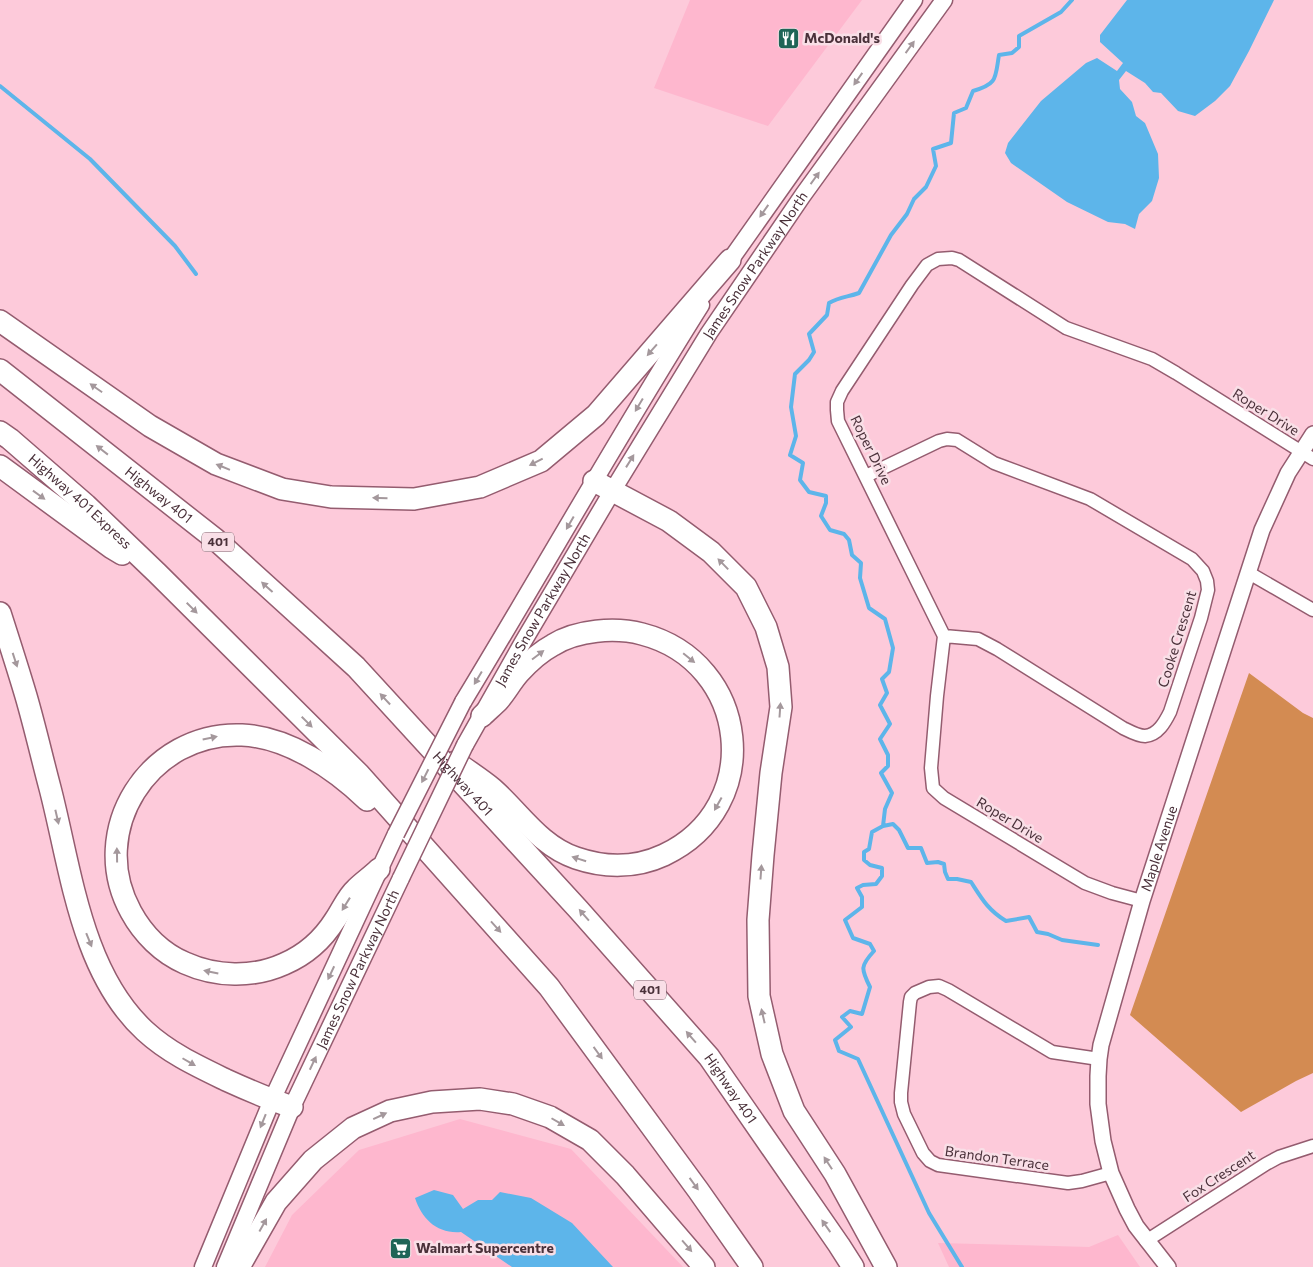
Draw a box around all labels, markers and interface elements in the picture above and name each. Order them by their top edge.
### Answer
restaurant icon: McDonald's [776,26,800,50]
place label: McDonald's [804,29,880,46]
one-way arrow [905,40,915,54]
one-way arrow [853,72,863,85]
one-way arrow [809,172,819,185]
street label: James Snow Parkway North [699,188,811,341]
one-way arrow [759,204,769,218]
one-way arrow [647,343,658,356]
one-way arrow [89,383,103,393]
street label: Roper Drive [1230,384,1303,439]
one-way arrow [635,399,644,412]
street label: Roper Drive [847,412,896,487]
one-way arrow [96,444,109,455]
street label: Highway 401 Express [25,450,135,552]
one-way arrow [626,455,635,468]
one-way arrow [529,458,544,466]
one-way arrow [215,462,230,470]
street label: Highway 401 [122,463,196,526]
one-way arrow [32,489,45,500]
one-way arrow [372,494,388,502]
one-way arrow [565,516,574,529]
street label: James Snow Parkway North [491,530,594,689]
road number: 401 [202,532,234,552]
one-way arrow [717,558,729,570]
one-way arrow [262,581,274,593]
street label: Cooke Crescent [1154,588,1199,689]
one-way arrow [186,602,198,614]
one-way arrow [532,650,545,660]
one-way arrow [682,652,695,663]
one-way arrow [11,653,19,668]
one-way arrow [473,671,482,684]
one-way arrow [379,693,391,705]
one-way arrow [776,702,784,718]
one-way arrow [301,716,313,728]
one-way arrow [202,734,217,742]
street label: Highway 401 [429,747,497,819]
one-way arrow [421,769,429,783]
street label: Roper Drive [974,793,1047,846]
one-way arrow [714,797,722,811]
street label: Maple Avenue [1137,803,1180,893]
one-way arrow [53,809,61,824]
one-way arrow [112,847,120,863]
one-way arrow [572,855,587,862]
one-way arrow [758,863,766,879]
street label: James Snow Parkway North [312,887,402,1051]
one-way arrow [341,897,350,911]
one-way arrow [578,910,590,922]
one-way arrow [490,920,502,932]
one-way arrow [85,933,93,947]
one-way arrow [327,966,335,980]
one-way arrow [203,967,219,975]
road number: 401 [634,980,666,1000]
one-way arrow [759,1008,767,1023]
one-way arrow [686,1031,697,1044]
one-way arrow [593,1046,603,1060]
street label: Highway 401 [701,1050,761,1126]
one-way arrow [309,1056,317,1070]
one-way arrow [183,1058,196,1067]
one-way arrow [373,1112,387,1120]
one-way arrow [259,1114,267,1128]
one-way arrow [551,1118,566,1126]
street label: Brandon Terrace [944,1142,1050,1173]
street label: Fox Crescent [1179,1146,1258,1205]
one-way arrow [823,1157,833,1170]
one-way arrow [689,1177,699,1191]
one-way arrow [259,1218,268,1231]
one-way arrow [821,1219,831,1233]
supermarket icon: Walmart Supercentre [388,1236,412,1260]
place label: Walmart Supercentre [416,1239,554,1256]
one-way arrow [681,1239,693,1251]

